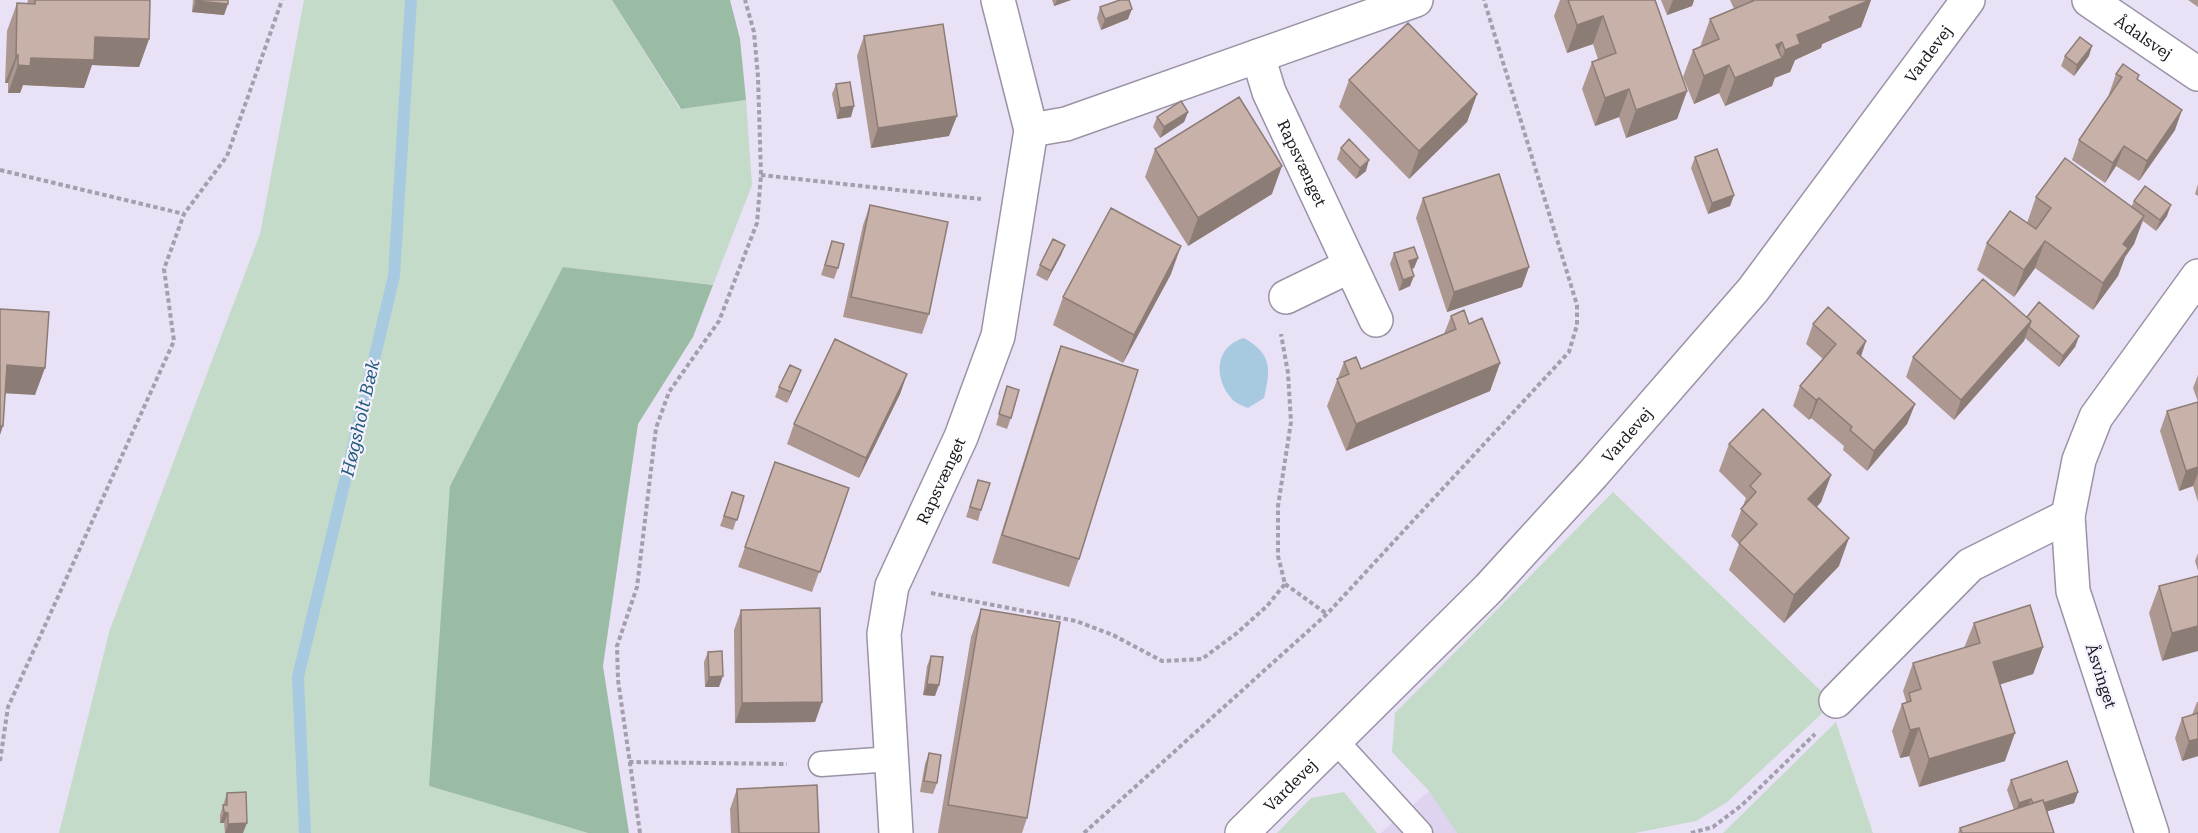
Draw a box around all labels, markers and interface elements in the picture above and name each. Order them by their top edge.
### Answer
street label: Ådalsvej [2111,11,2176,63]
street label: Vardevej [1901,21,1956,86]
street label: Rapsvænget [1274,116,1331,209]
water label: Høgsholt Bæk [336,357,384,479]
street label: Vardevej [1598,404,1656,466]
street label: Rapsvænget [912,434,969,527]
street label: Åsvinget [2082,641,2120,711]
street label: Vardevej [1260,755,1321,815]

